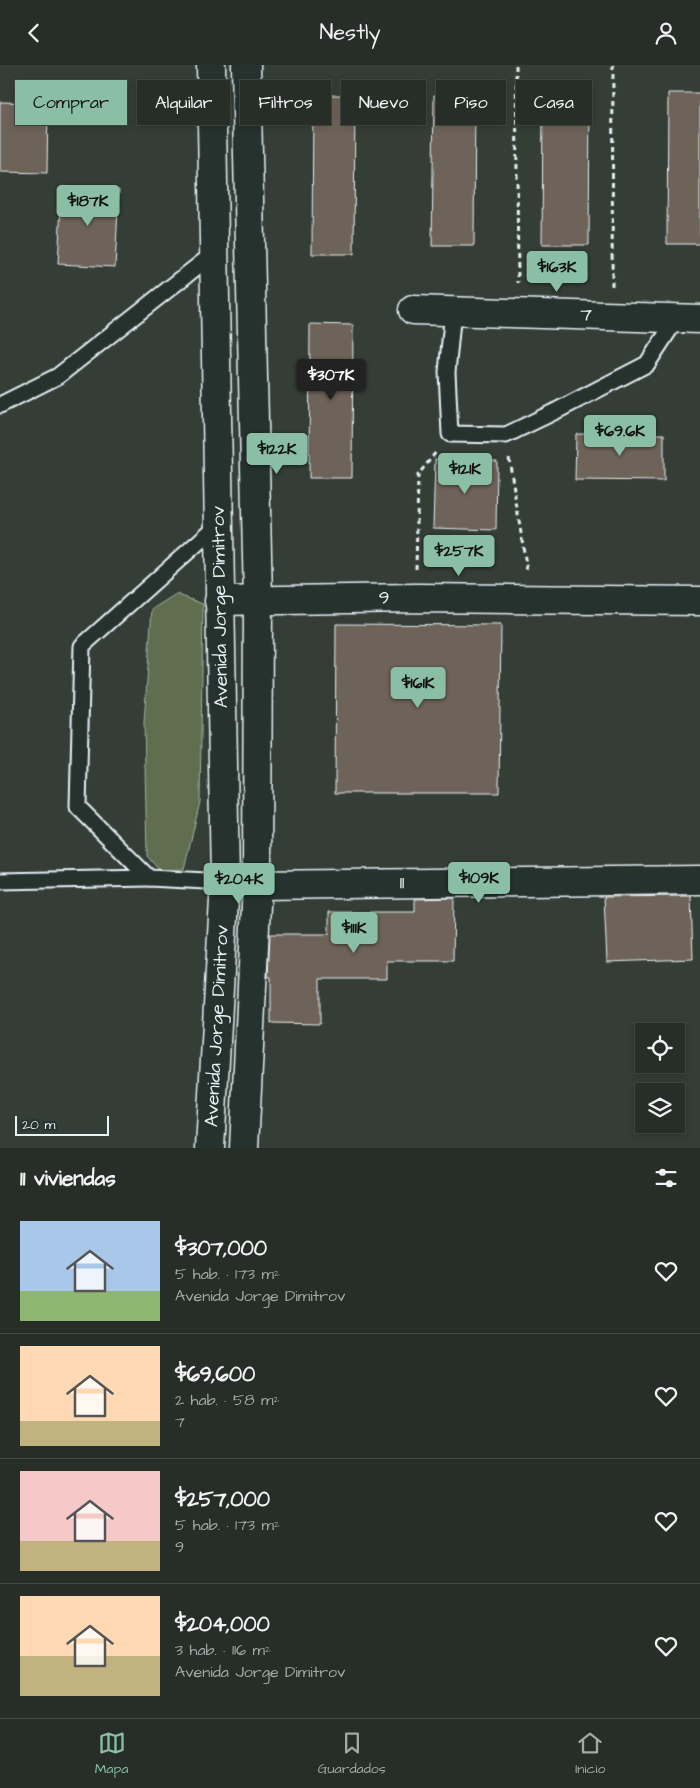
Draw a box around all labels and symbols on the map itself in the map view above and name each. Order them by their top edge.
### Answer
pin: $187K [53,185,123,227]
pin: $163K [522,251,592,293]
street label: 7 [580,301,593,329]
pin: $307K [296,359,366,401]
pin: $69.6K [579,415,661,457]
pin: $122K [242,433,312,475]
pin: $121K [430,453,500,495]
street label: Avenida Jorge Dimitrov [205,506,236,708]
pin: $257K [424,535,494,577]
street label: 9 [378,584,390,612]
pin: $161K [383,667,453,709]
pin: $109K [444,861,514,904]
pin: $204K [204,863,274,905]
street label: 11 [399,869,405,897]
pin: $111K [319,911,389,954]
street label: Avenida Jorge Dimitrov [198,924,237,1128]
scale bar [15,1113,109,1136]

